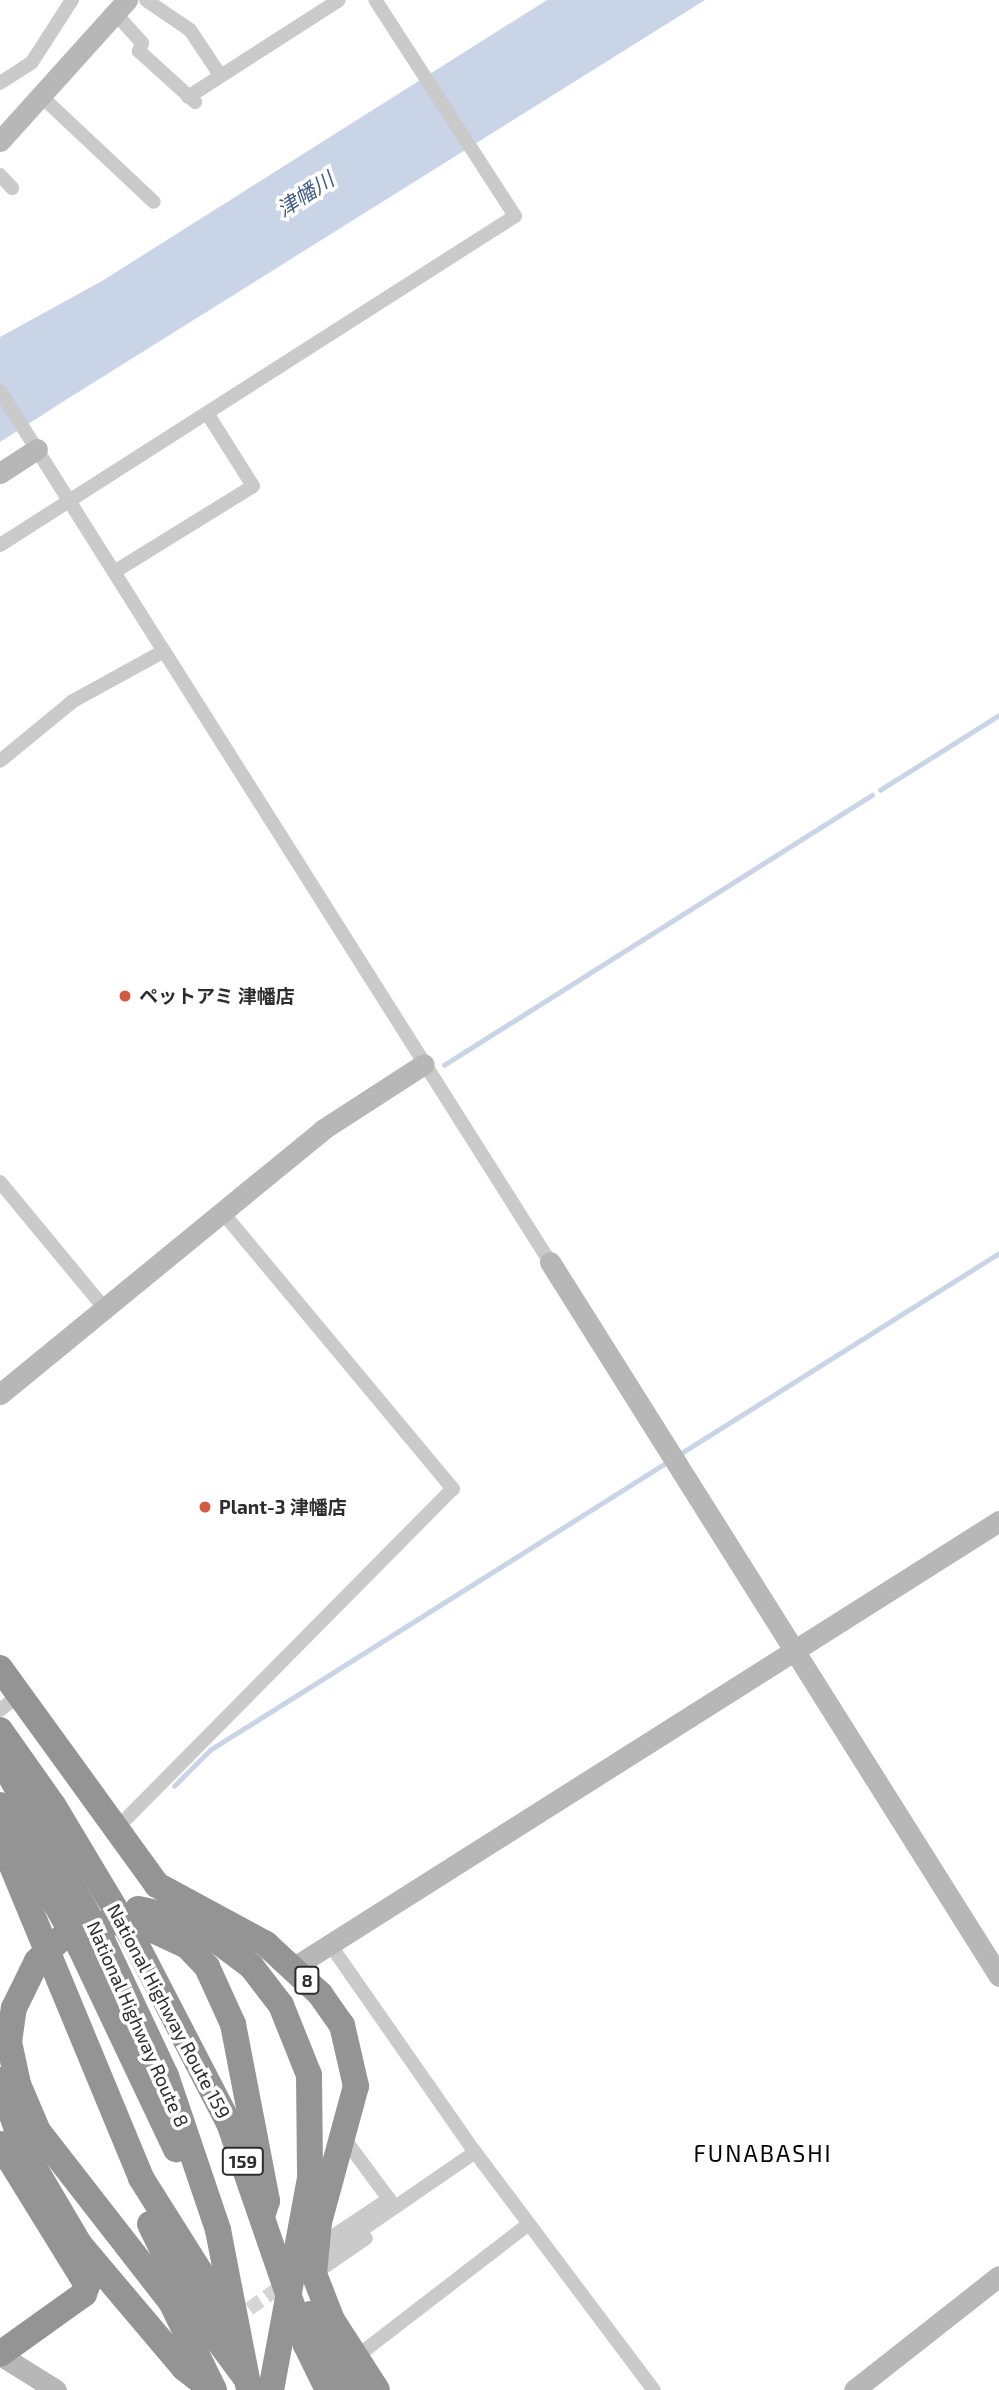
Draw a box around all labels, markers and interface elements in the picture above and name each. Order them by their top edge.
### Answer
water label: 津幡川 [272,166,338,222]
place label: ペットアミ 津幡店 [139,985,295,1007]
marker: ペットアミ 津幡店 [117,988,133,1004]
place label: Plant-3 津幡店 [219,1496,347,1518]
marker: Plant-3 津幡店 [197,1499,213,1515]
street label: National Highway Route 159 [102,1899,236,2123]
street label: National Highway Route 8 [82,1917,194,2131]
road number: 8 [293,1966,321,1994]
district label: FUNABASHI [695,2139,831,2167]
road number: 159 [220,2146,266,2176]

